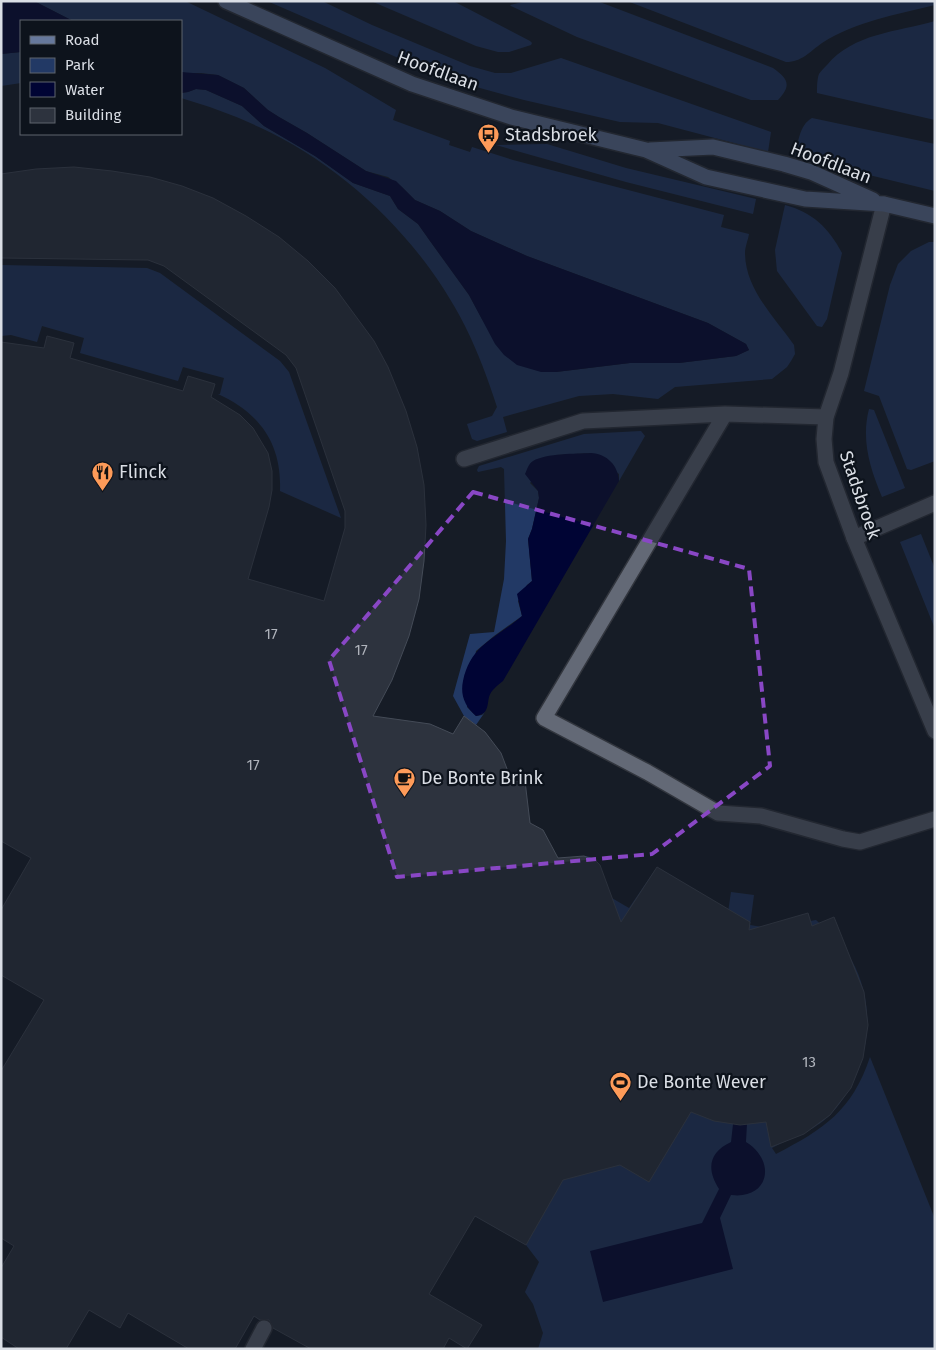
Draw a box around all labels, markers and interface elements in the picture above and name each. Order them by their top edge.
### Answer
legend [20,20,182,135]
text: Road [65,31,100,49]
street label: Hoofdlaan [394,46,482,96]
text: Park [65,56,95,74]
text: Water [65,81,104,99]
text: Building [65,106,121,124]
bus stop icon: Stadsbroek [477,123,501,154]
place label: Stadsbroek [505,124,598,146]
street label: Hoofdlaan [787,137,875,189]
street label: Stadsbroek [835,448,886,543]
restaurant icon: Flinck [91,460,115,491]
place label: Flinck [119,461,167,483]
house number: 17 [264,625,278,643]
house number: 17 [354,641,368,659]
house number: 17 [246,756,260,774]
cafe icon: De Bonte Brink [393,766,417,797]
place label: De Bonte Brink [421,767,543,789]
house number: 13 [802,1053,816,1071]
sports icon: De Bonte Wever [609,1070,633,1101]
place label: De Bonte Wever [637,1071,766,1093]

